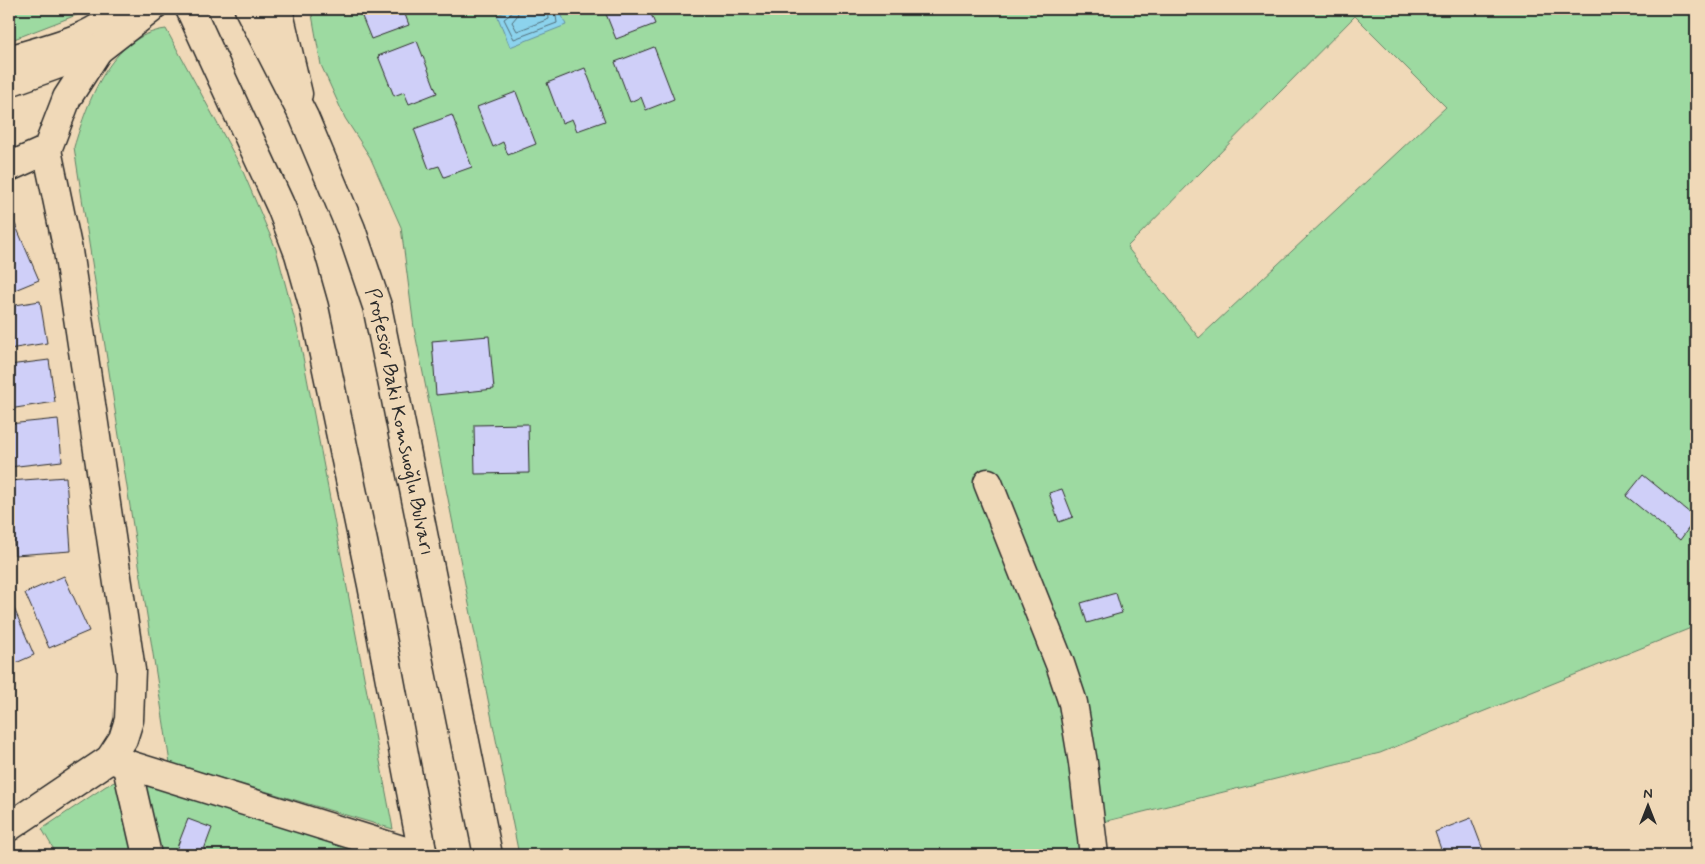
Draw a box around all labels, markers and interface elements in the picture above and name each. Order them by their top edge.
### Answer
street label: Profesör Baki Komsuoğlu Bulvarı [358,285,441,558]
north arrow [1622,782,1672,832]
text: N [1643,785,1653,803]

